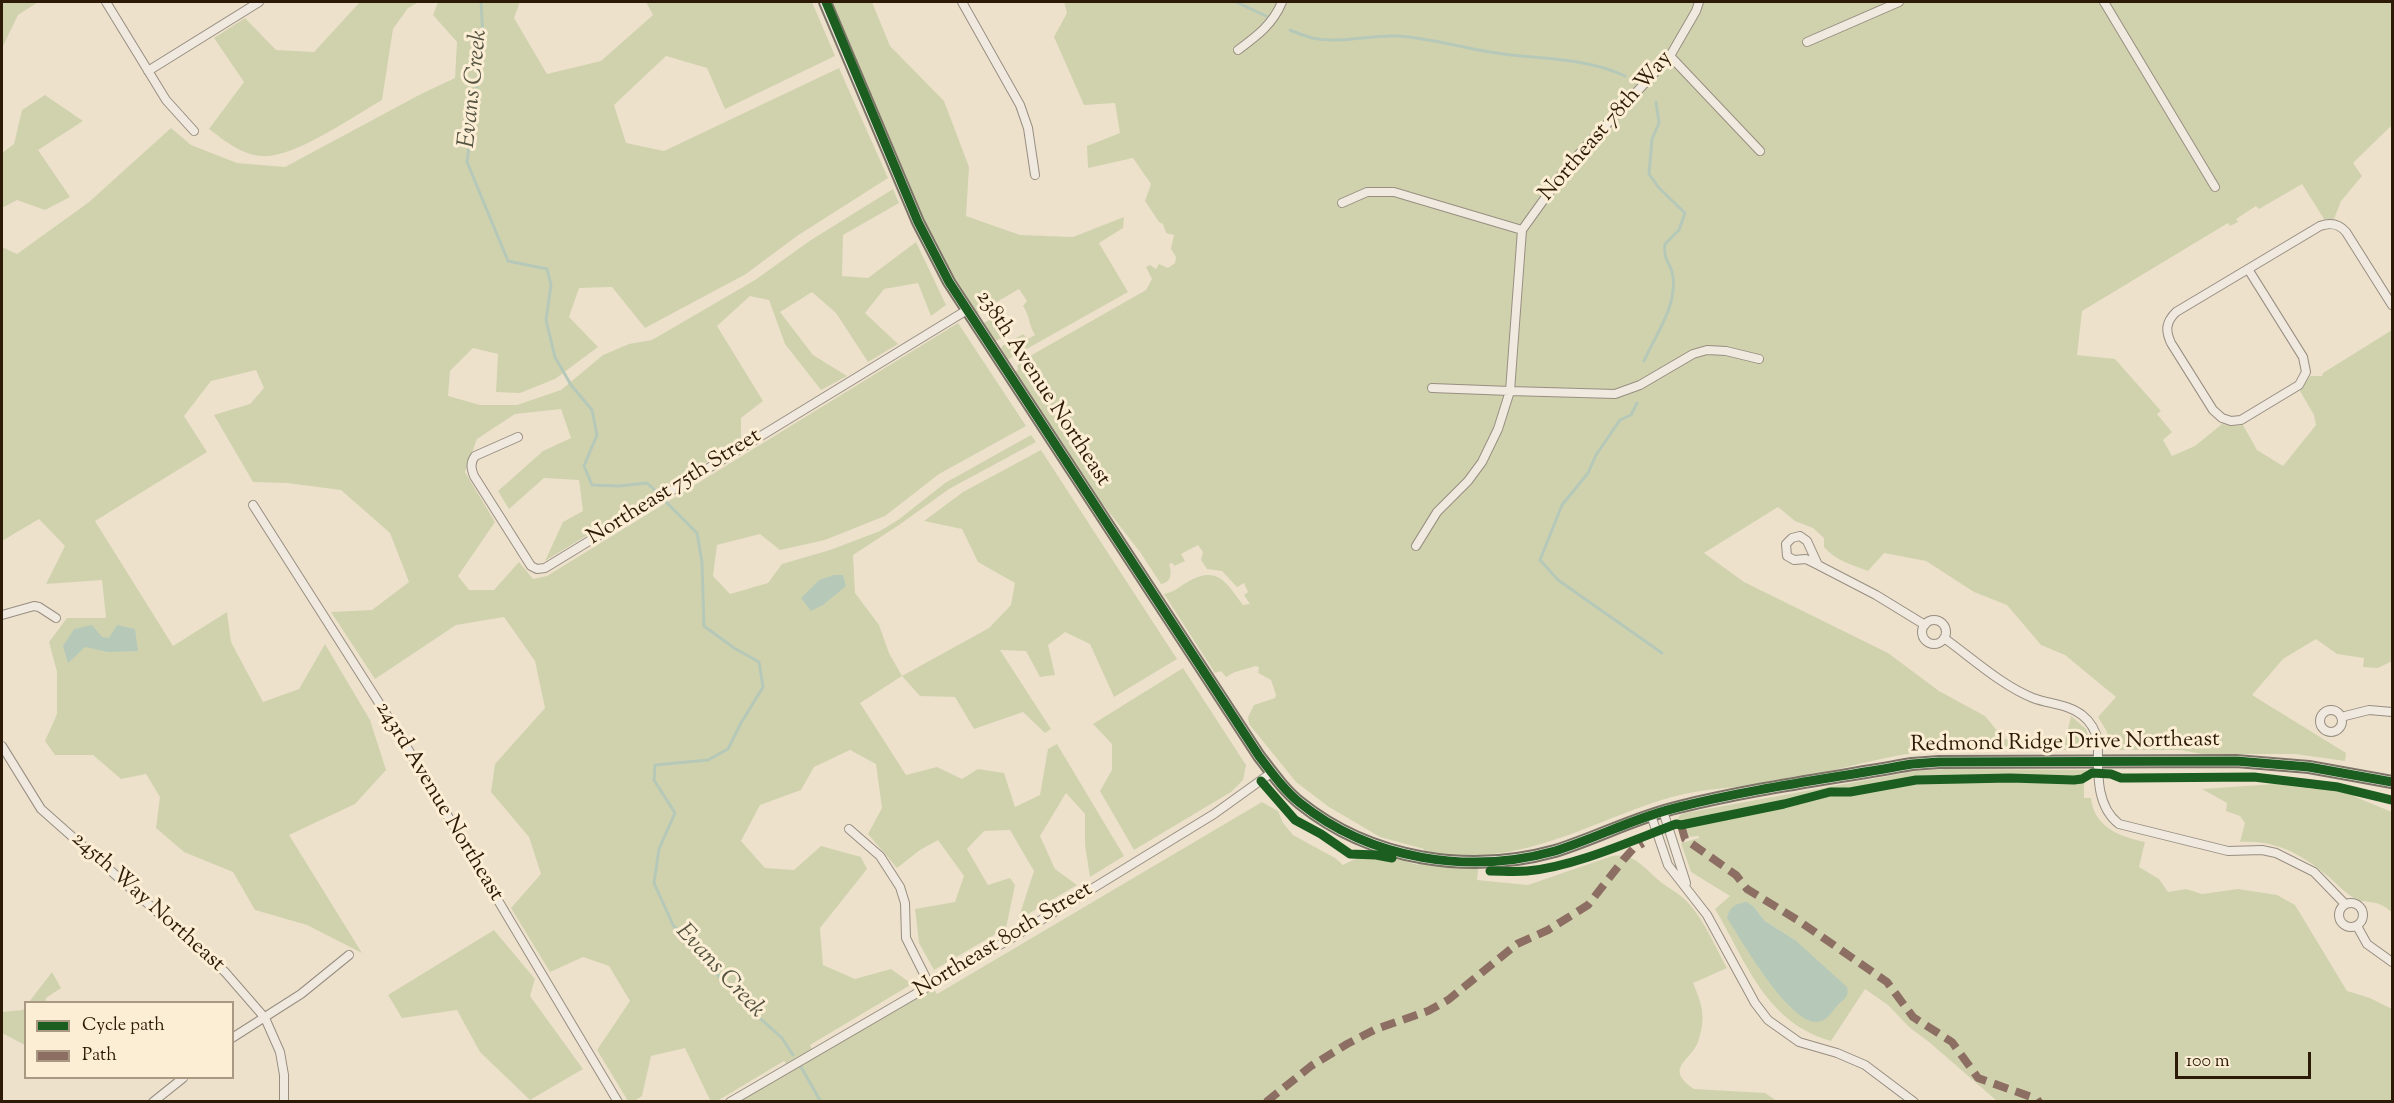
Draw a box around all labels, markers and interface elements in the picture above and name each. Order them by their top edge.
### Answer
water label: Evans Creek [454,29,496,149]
street label: Northeast 78th Way [1535,47,1679,207]
street label: 238th Avenue Northeast [969,286,1115,492]
street label: Northeast 75th Street [583,424,767,552]
street label: 243rd Avenue Northeast [368,698,508,906]
street label: Redmond Ridge Drive Northeast [1910,728,2220,760]
street label: 245th Way Northeast [65,827,229,979]
street label: Northeast 80th Street [910,877,1098,1005]
water label: Evans Creek [668,919,770,1025]
legend [24,1001,234,1079]
text: Cycle path [82,1013,165,1039]
scale bar [2178,1040,2314,1078]
text: Path [82,1043,117,1069]
text: 100 m [2186,1049,2230,1075]

